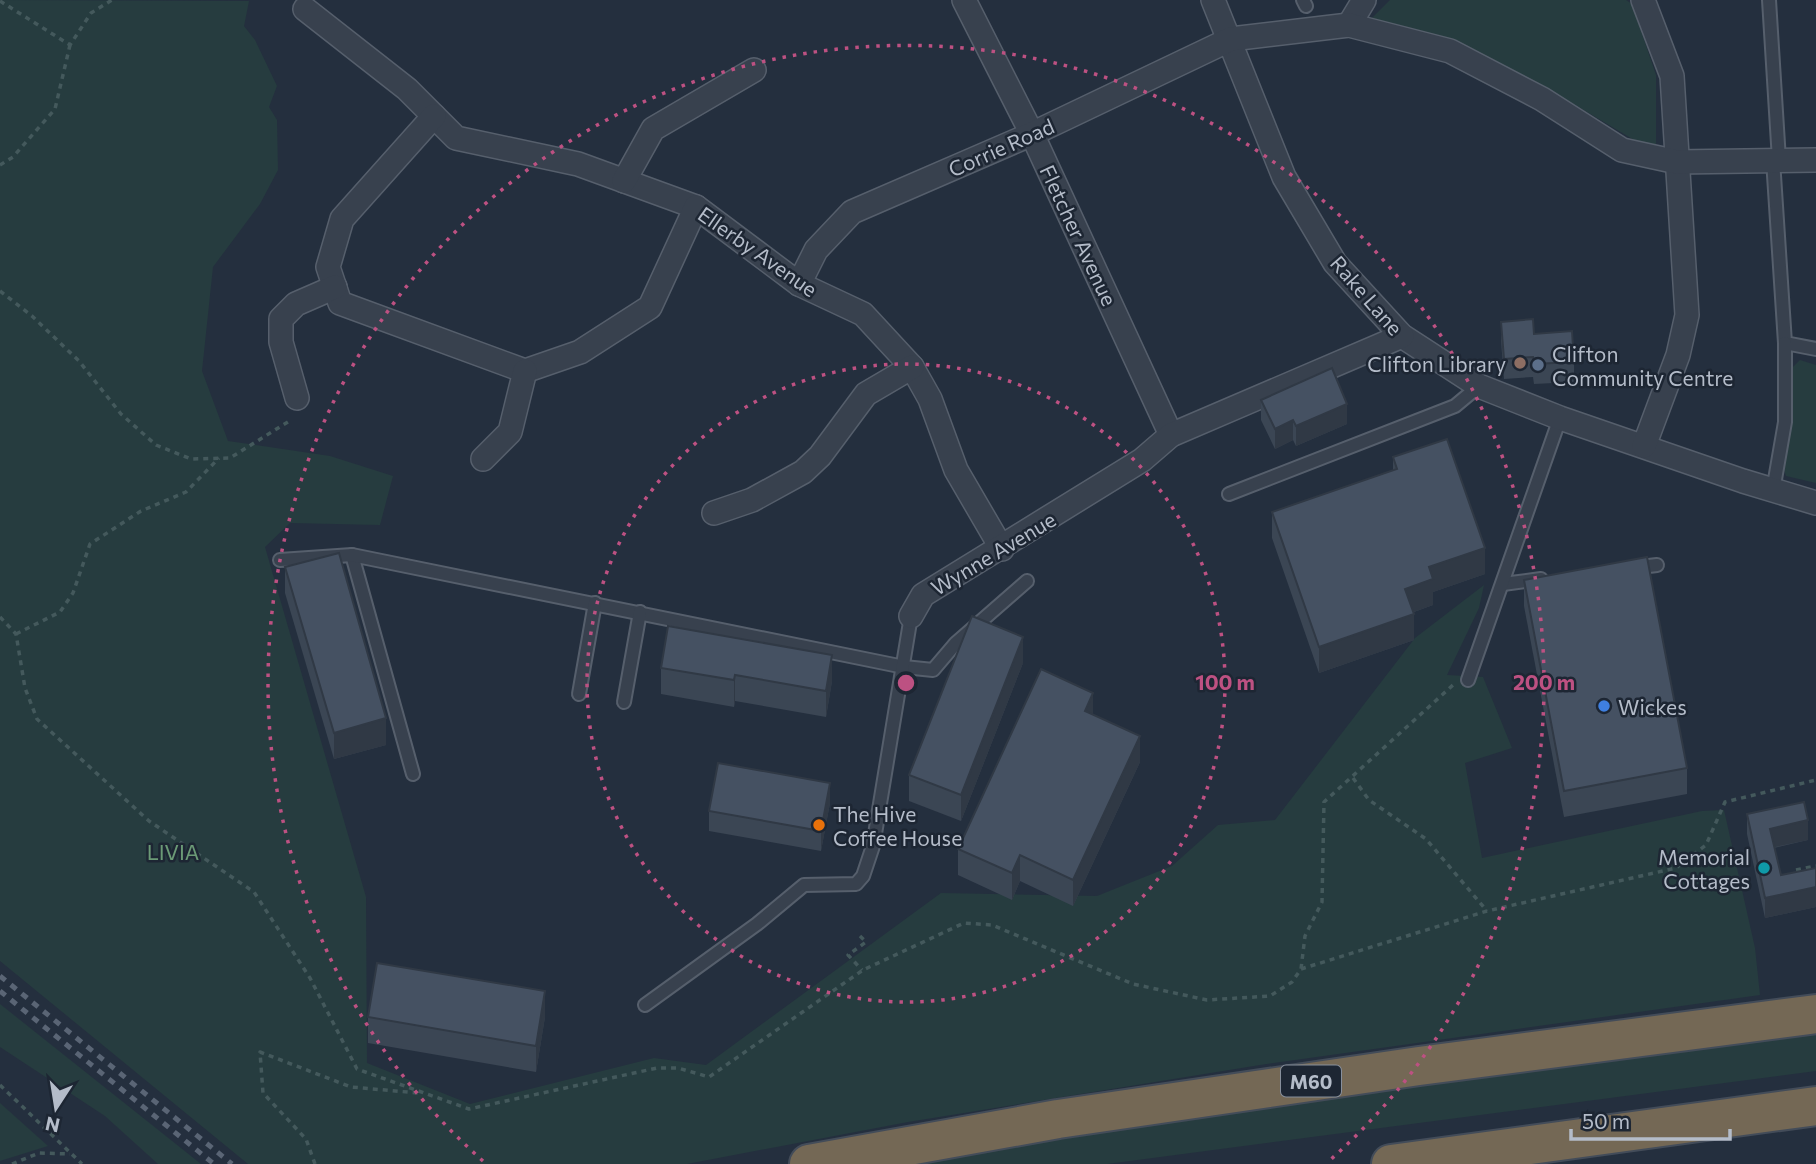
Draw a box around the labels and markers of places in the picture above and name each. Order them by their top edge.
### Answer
place label: Clifton Community Centre [1552,341,1733,390]
place label: Clifton Library [1367,351,1506,376]
marker: Clifton Library [1512,355,1528,371]
marker: Clifton Community Centre [1530,357,1546,373]
centre of rings [894,671,918,695]
place label: Wickes [1618,694,1687,719]
marker: Wickes [1596,698,1612,714]
place label: The Hive Coffee House [833,801,962,850]
marker: The Hive Coffee House [811,817,827,833]
place label: Memorial Cottages [1658,844,1750,893]
marker: Memorial Cottages [1756,860,1772,876]

